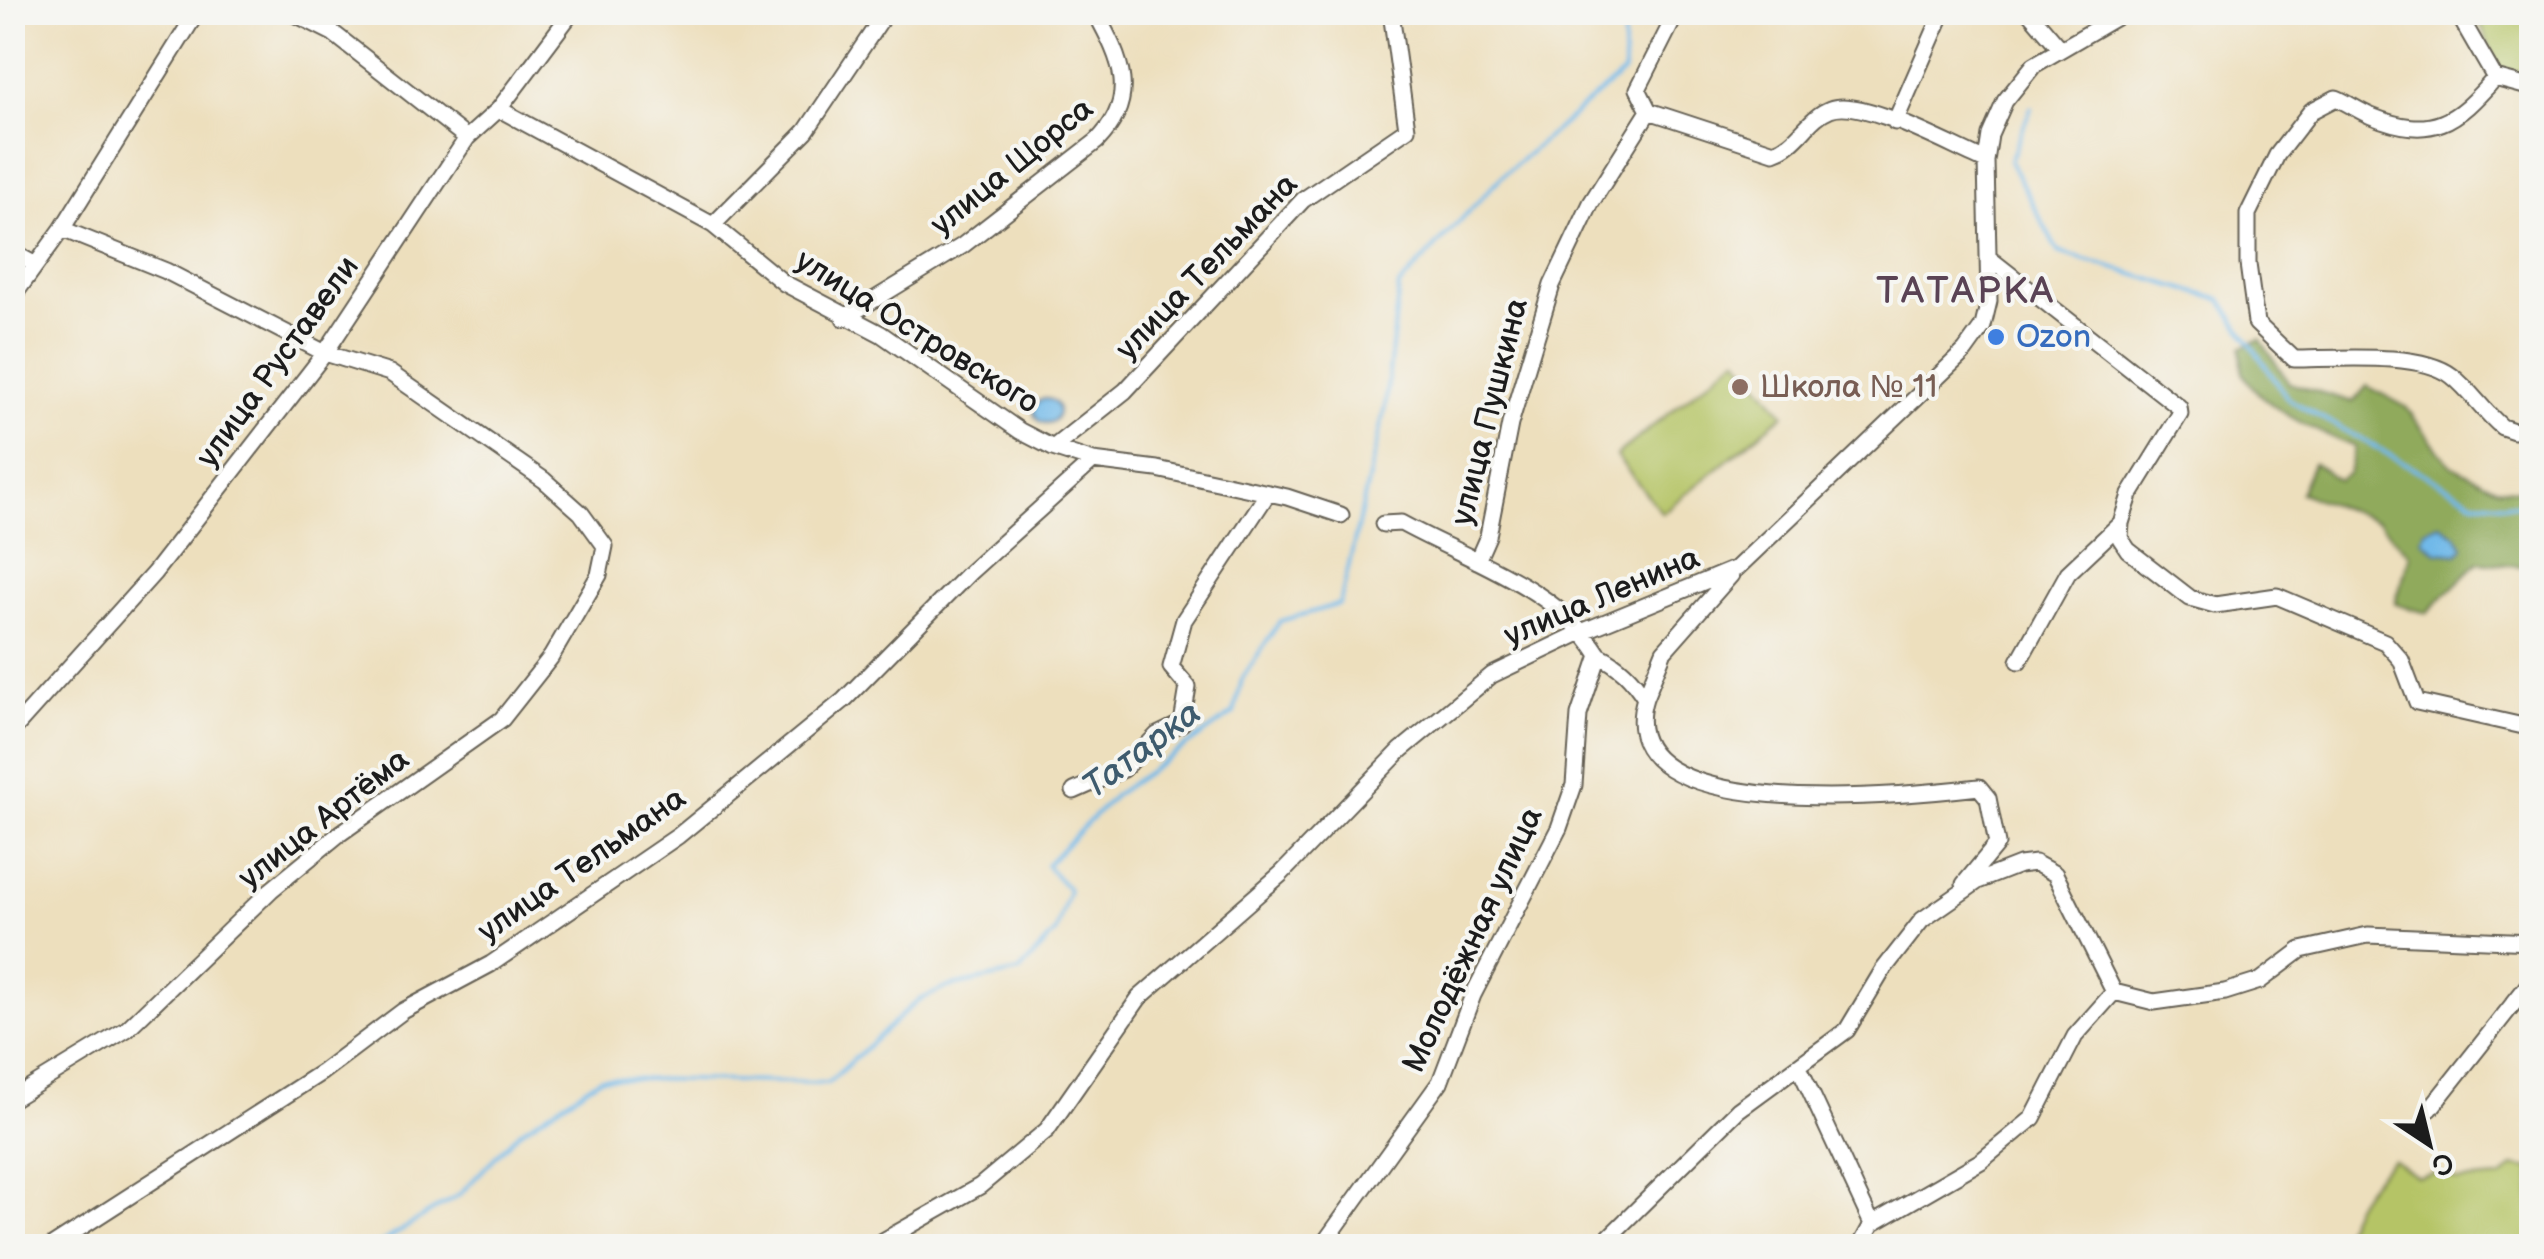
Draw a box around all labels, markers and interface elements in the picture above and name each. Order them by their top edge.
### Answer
street label: улица Щорса [923,90,1101,244]
street label: улица Тельмана [1108,165,1306,369]
street label: улица Островского [788,241,1046,423]
street label: улица Руставели [188,249,368,475]
district label: ТАТАРКА [1876,269,2056,314]
street label: улица Пушкина [1443,294,1537,530]
place label: Ozon [2016,318,2091,357]
marker: Ozon [1985,326,2007,348]
place label: Школа № 11 [1760,368,1937,407]
marker: Школа № 11 [1729,376,1751,398]
street label: улица Ленина [1498,538,1706,656]
water label: Татарка [1074,692,1210,808]
street label: улица Артёма [231,740,417,898]
street label: улица Тельмана [471,779,693,951]
street label: Молодёжная улица [1394,801,1552,1079]
north arrow [2379,1094,2479,1194]
text: С [2425,1144,2460,1183]

